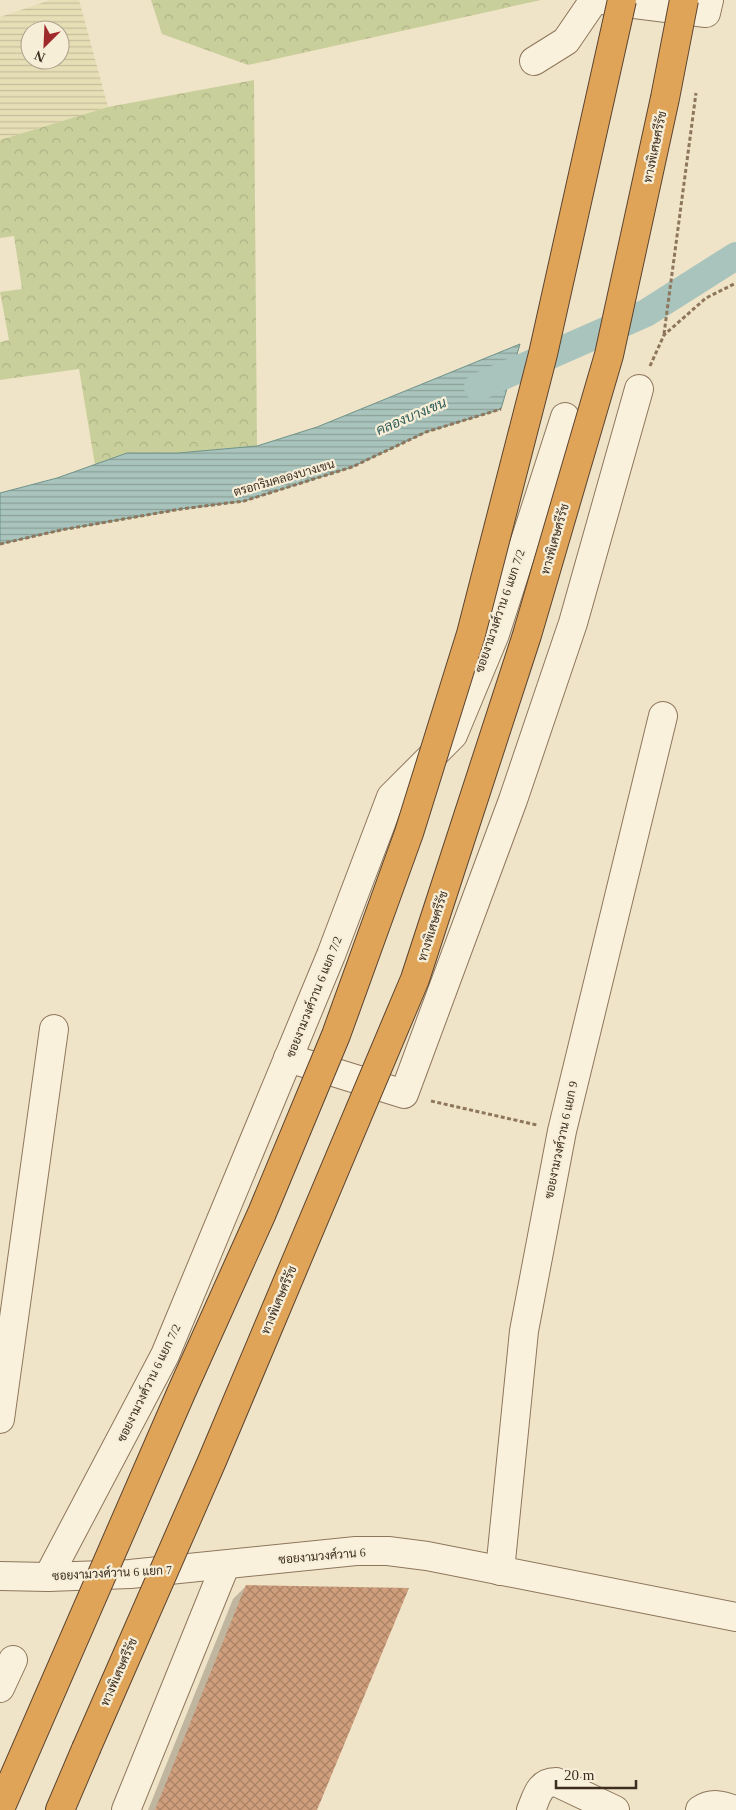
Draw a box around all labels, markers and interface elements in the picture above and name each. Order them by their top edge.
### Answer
north arrow [20,20,70,70]
text: N [32,48,48,65]
street label: ทางพิเศษศรีรัช [640,110,669,184]
water label: คลองบางเขน [374,395,449,438]
street label: ตรอกริมคลองบางเขน [232,457,336,499]
street label: ทางพิเศษศรีรัช [537,502,572,576]
street label: ซอยงามวงศ์วาน 6 แยก 7/2 [471,547,528,674]
street label: ทางพิเศษศรีรัช [414,889,451,963]
street label: ซอยงามวงศ์วาน 6 แยก 7/2 [282,934,345,1060]
street label: ซอยงามวงศ์วาน 6 แยก 9 [541,1080,580,1200]
street label: ทางพิเศษศรีรัช [257,1263,300,1336]
street label: ซอยงามวงศ์วาน 6 แยก 7/2 [113,1321,184,1444]
street label: ซอยงามวงศ์วาน 6 [278,1544,366,1567]
street label: ซอยงามวงศ์วาน 6 แยก 7 [52,1562,172,1583]
street label: ทางพิเศษศรีรัช [97,1635,140,1708]
scale bar [556,1758,636,1790]
text: 20 m [564,1767,595,1783]

